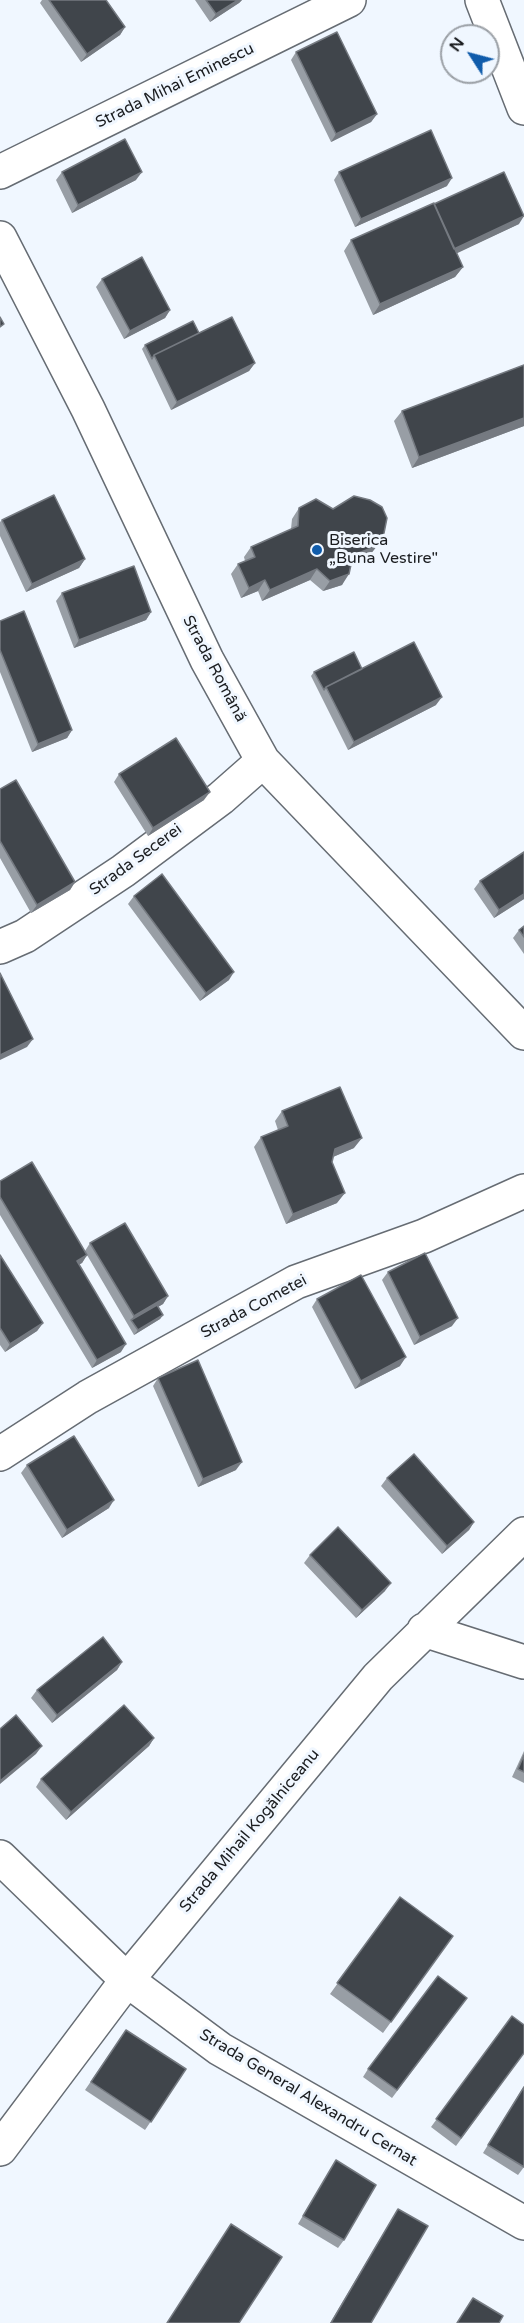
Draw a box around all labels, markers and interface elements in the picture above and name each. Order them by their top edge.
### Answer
north arrow [440,24,500,84]
text: N [445,34,469,56]
street label: Strada Mihai Eminescu [93,39,257,133]
place label: Biserica „Buna Vestire" [329,531,438,569]
marker: Biserica „Buna Vestire" [310,543,324,557]
street label: Strada Română [178,613,250,725]
street label: Strada Secerei [86,820,186,900]
street label: Strada Cometei [198,1271,310,1343]
street label: Strada Mihail Kogălniceanu [176,1745,324,1917]
street label: Strada General Alexandru Cernat [196,2025,420,2171]

